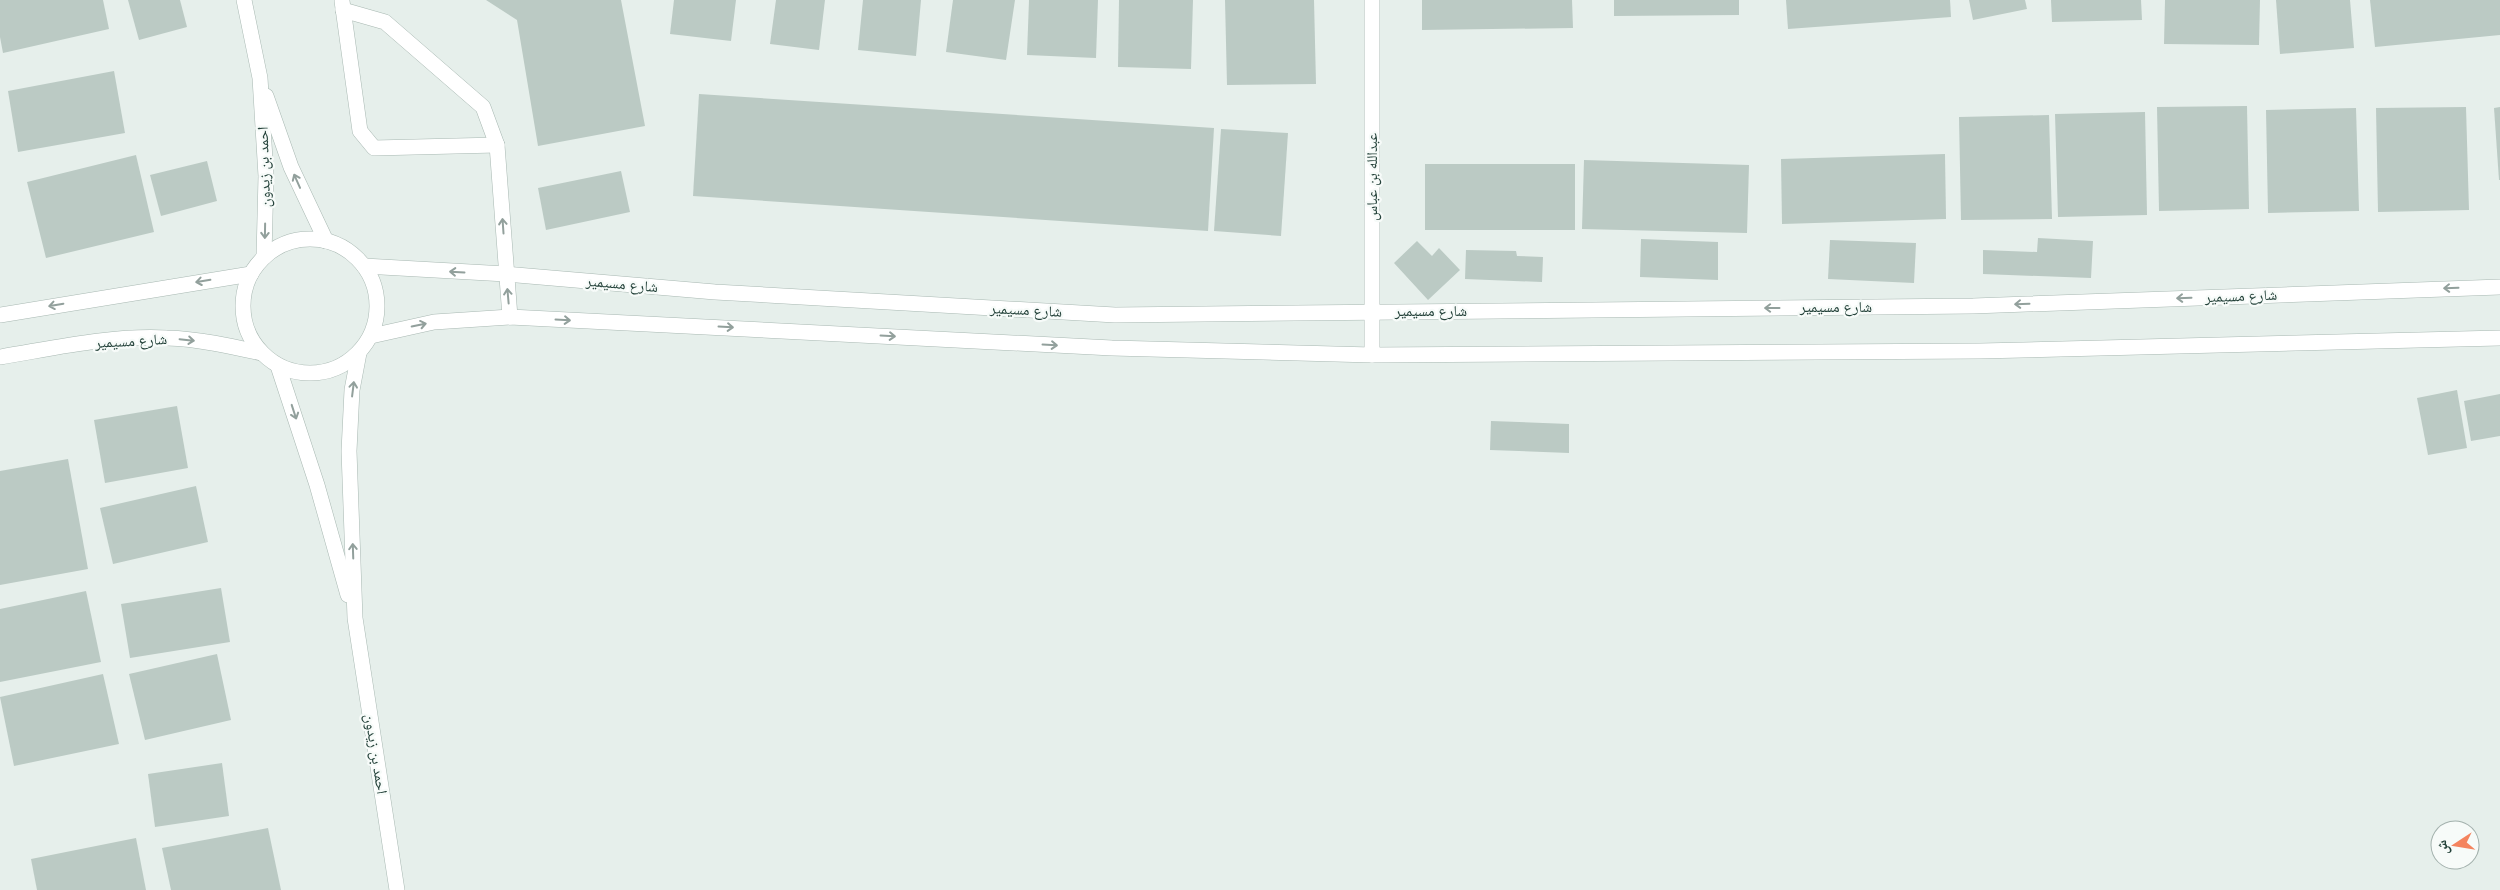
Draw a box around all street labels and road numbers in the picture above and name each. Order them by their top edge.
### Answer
street label: احمد بن زيدون [253,126,275,208]
street label: عبدالله بن عباس [1362,133,1382,221]
street label: شارع مسيمير [584,271,659,297]
street label: شارع مسيمير [2204,285,2278,307]
street label: شارع مسيمير [1799,297,1872,317]
street label: شارع مسيمير [988,298,1063,322]
street label: شارع مسيمير [1394,301,1467,321]
street label: شارع مسيمير [93,329,168,353]
street label: احمد بن زيدون [360,712,392,796]

